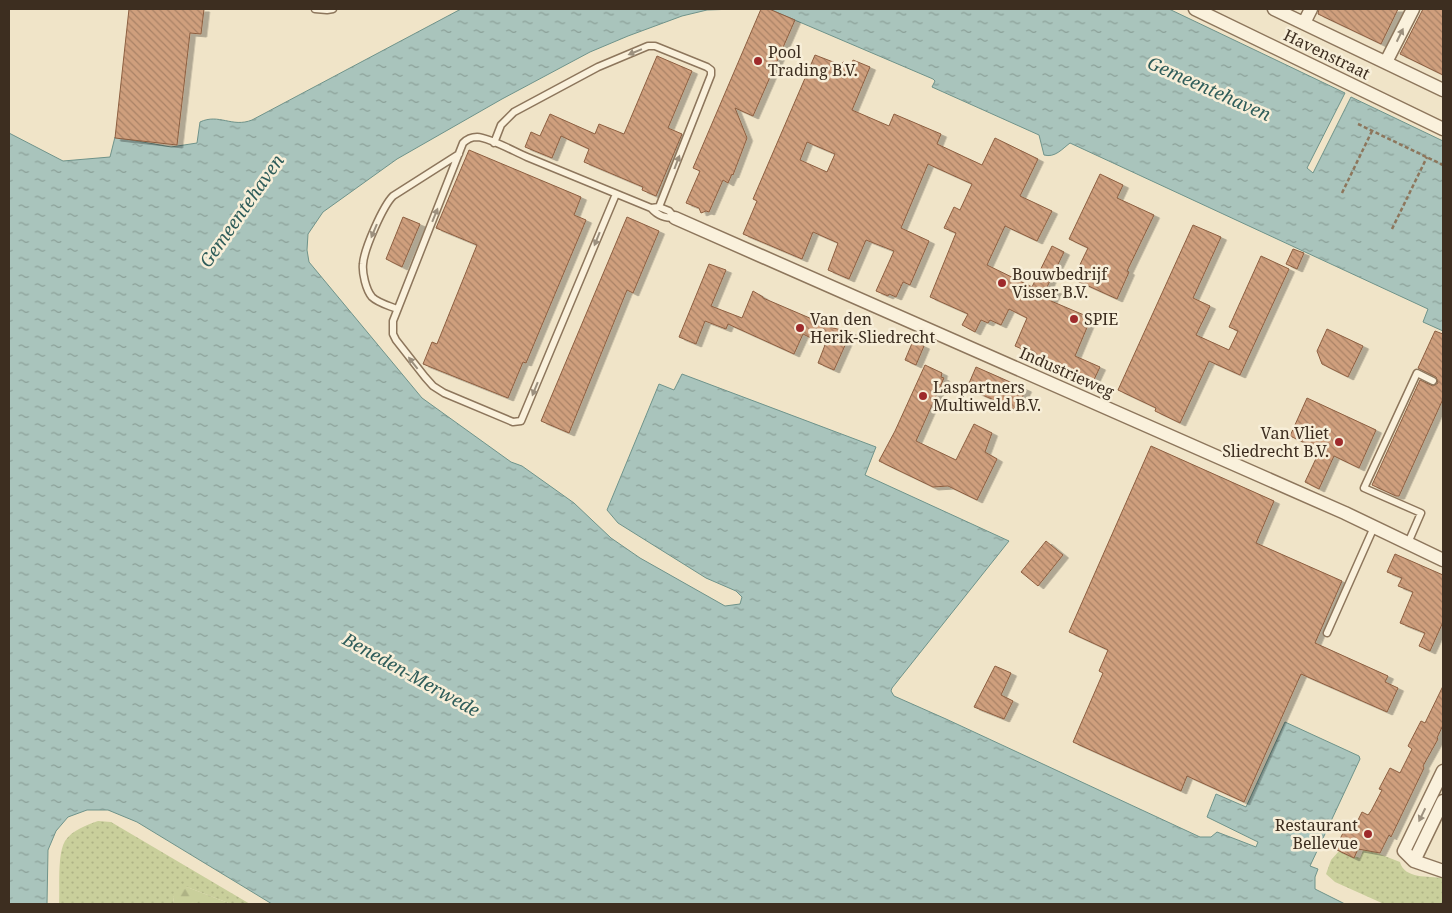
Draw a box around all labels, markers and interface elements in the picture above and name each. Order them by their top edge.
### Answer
street label: Havenstraat [1280,24,1374,85]
one-way arrow [1396,28,1404,42]
place label: Pool Trading B.V. [768,41,858,81]
one-way arrow [628,48,643,56]
water label: Gemeentehaven [1144,50,1275,126]
marker: Pool Trading B.V. [752,55,764,67]
water label: Gemeentehaven [193,149,289,272]
one-way arrow [673,154,681,169]
one-way arrow [431,207,439,222]
one-way arrow [370,224,378,238]
one-way arrow [593,232,601,247]
place label: Bouwbedrijf Visser B.V. [1012,263,1109,303]
marker: Bouwbedrijf Visser B.V. [996,277,1008,289]
place label: Van den Herik-Sliedrecht [810,308,936,348]
place label: SPIE [1084,308,1118,330]
marker: SPIE [1068,313,1080,325]
marker: Van den Herik-Sliedrecht [794,322,806,334]
street label: Industrieweg [1016,341,1118,403]
one-way arrow [408,357,419,370]
place label: Laspartners Multiweld B.V. [933,376,1041,416]
one-way arrow [531,382,539,396]
marker: Laspartners Multiweld B.V. [917,390,929,402]
place label: Van Vliet Sliedrecht B.V. [1222,422,1329,462]
marker: Van Vliet Sliedrecht B.V. [1333,436,1345,448]
water label: Beneden-Merwede [338,626,484,722]
one-way arrow [1418,808,1426,822]
place label: Restaurant Bellevue [1275,814,1358,854]
marker: Restaurant Bellevue [1362,828,1374,840]

